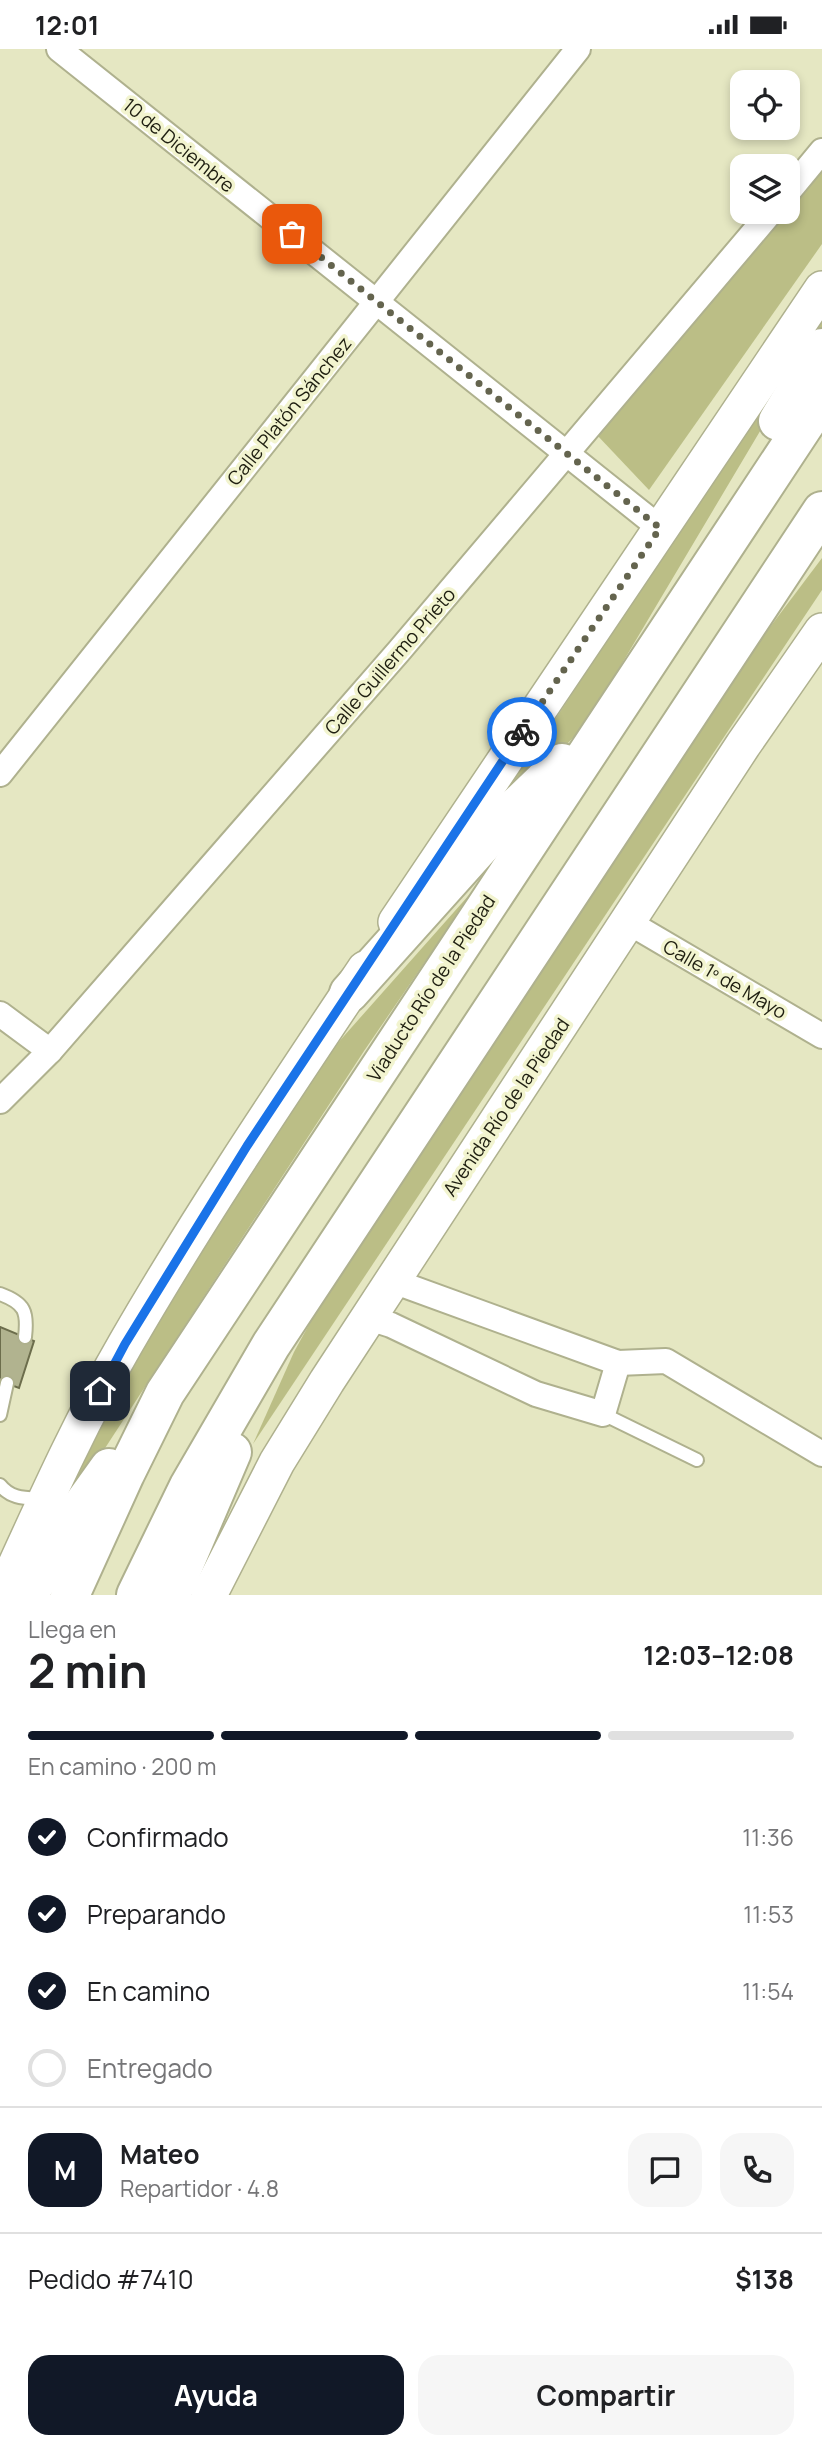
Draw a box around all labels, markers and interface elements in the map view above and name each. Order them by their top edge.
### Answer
text: 12:01 [35,7,99,43]
map controls [730,70,800,224]
button: locate [730,70,800,140]
street label: 10 de Diciembre [118,92,240,198]
button: layers [730,154,800,224]
pin [262,204,322,264]
icon: bag [273,215,311,253]
street label: Calle Platón Sánchez [221,331,357,491]
street label: Calle Guillermo Prieto [319,582,461,740]
courier [487,697,557,767]
icon: bike [503,713,541,751]
street label: Viaducto Río de la Piedad [361,890,501,1086]
street label: Calle 1º de Mayo [658,933,792,1025]
street label: Avenida Río de la Piedad [437,1013,575,1201]
pin [70,1361,130,1421]
icon: home [81,1372,119,1410]
text: Llega en [28,1613,116,1645]
text: 12:03–12:08 [643,1637,794,1673]
text: 2 min [28,1639,148,1702]
text: En camino · 200 m [28,1750,217,1782]
icon: check [28,1818,66,1856]
text: Confirmado [87,1819,229,1855]
text: 11:36 [742,1821,794,1853]
icon: check [28,1895,66,1933]
text: Preparando [87,1896,226,1932]
text: 11:53 [743,1898,794,1930]
icon: check [28,1972,66,2010]
text: En camino [87,1973,210,2009]
text: 11:54 [742,1975,794,2007]
text: Entregado [87,2050,213,2086]
button: chat [628,2133,702,2207]
button: phone [720,2133,794,2207]
text: Mateo [120,2136,199,2172]
text: M [54,2152,76,2188]
text: Repartidor · 4.8 [120,2172,279,2204]
text: Pedido #7410 [28,2261,194,2297]
text: $138 [735,2261,794,2297]
button: Ayuda [28,2355,404,2435]
button: Compartir [418,2355,794,2435]

